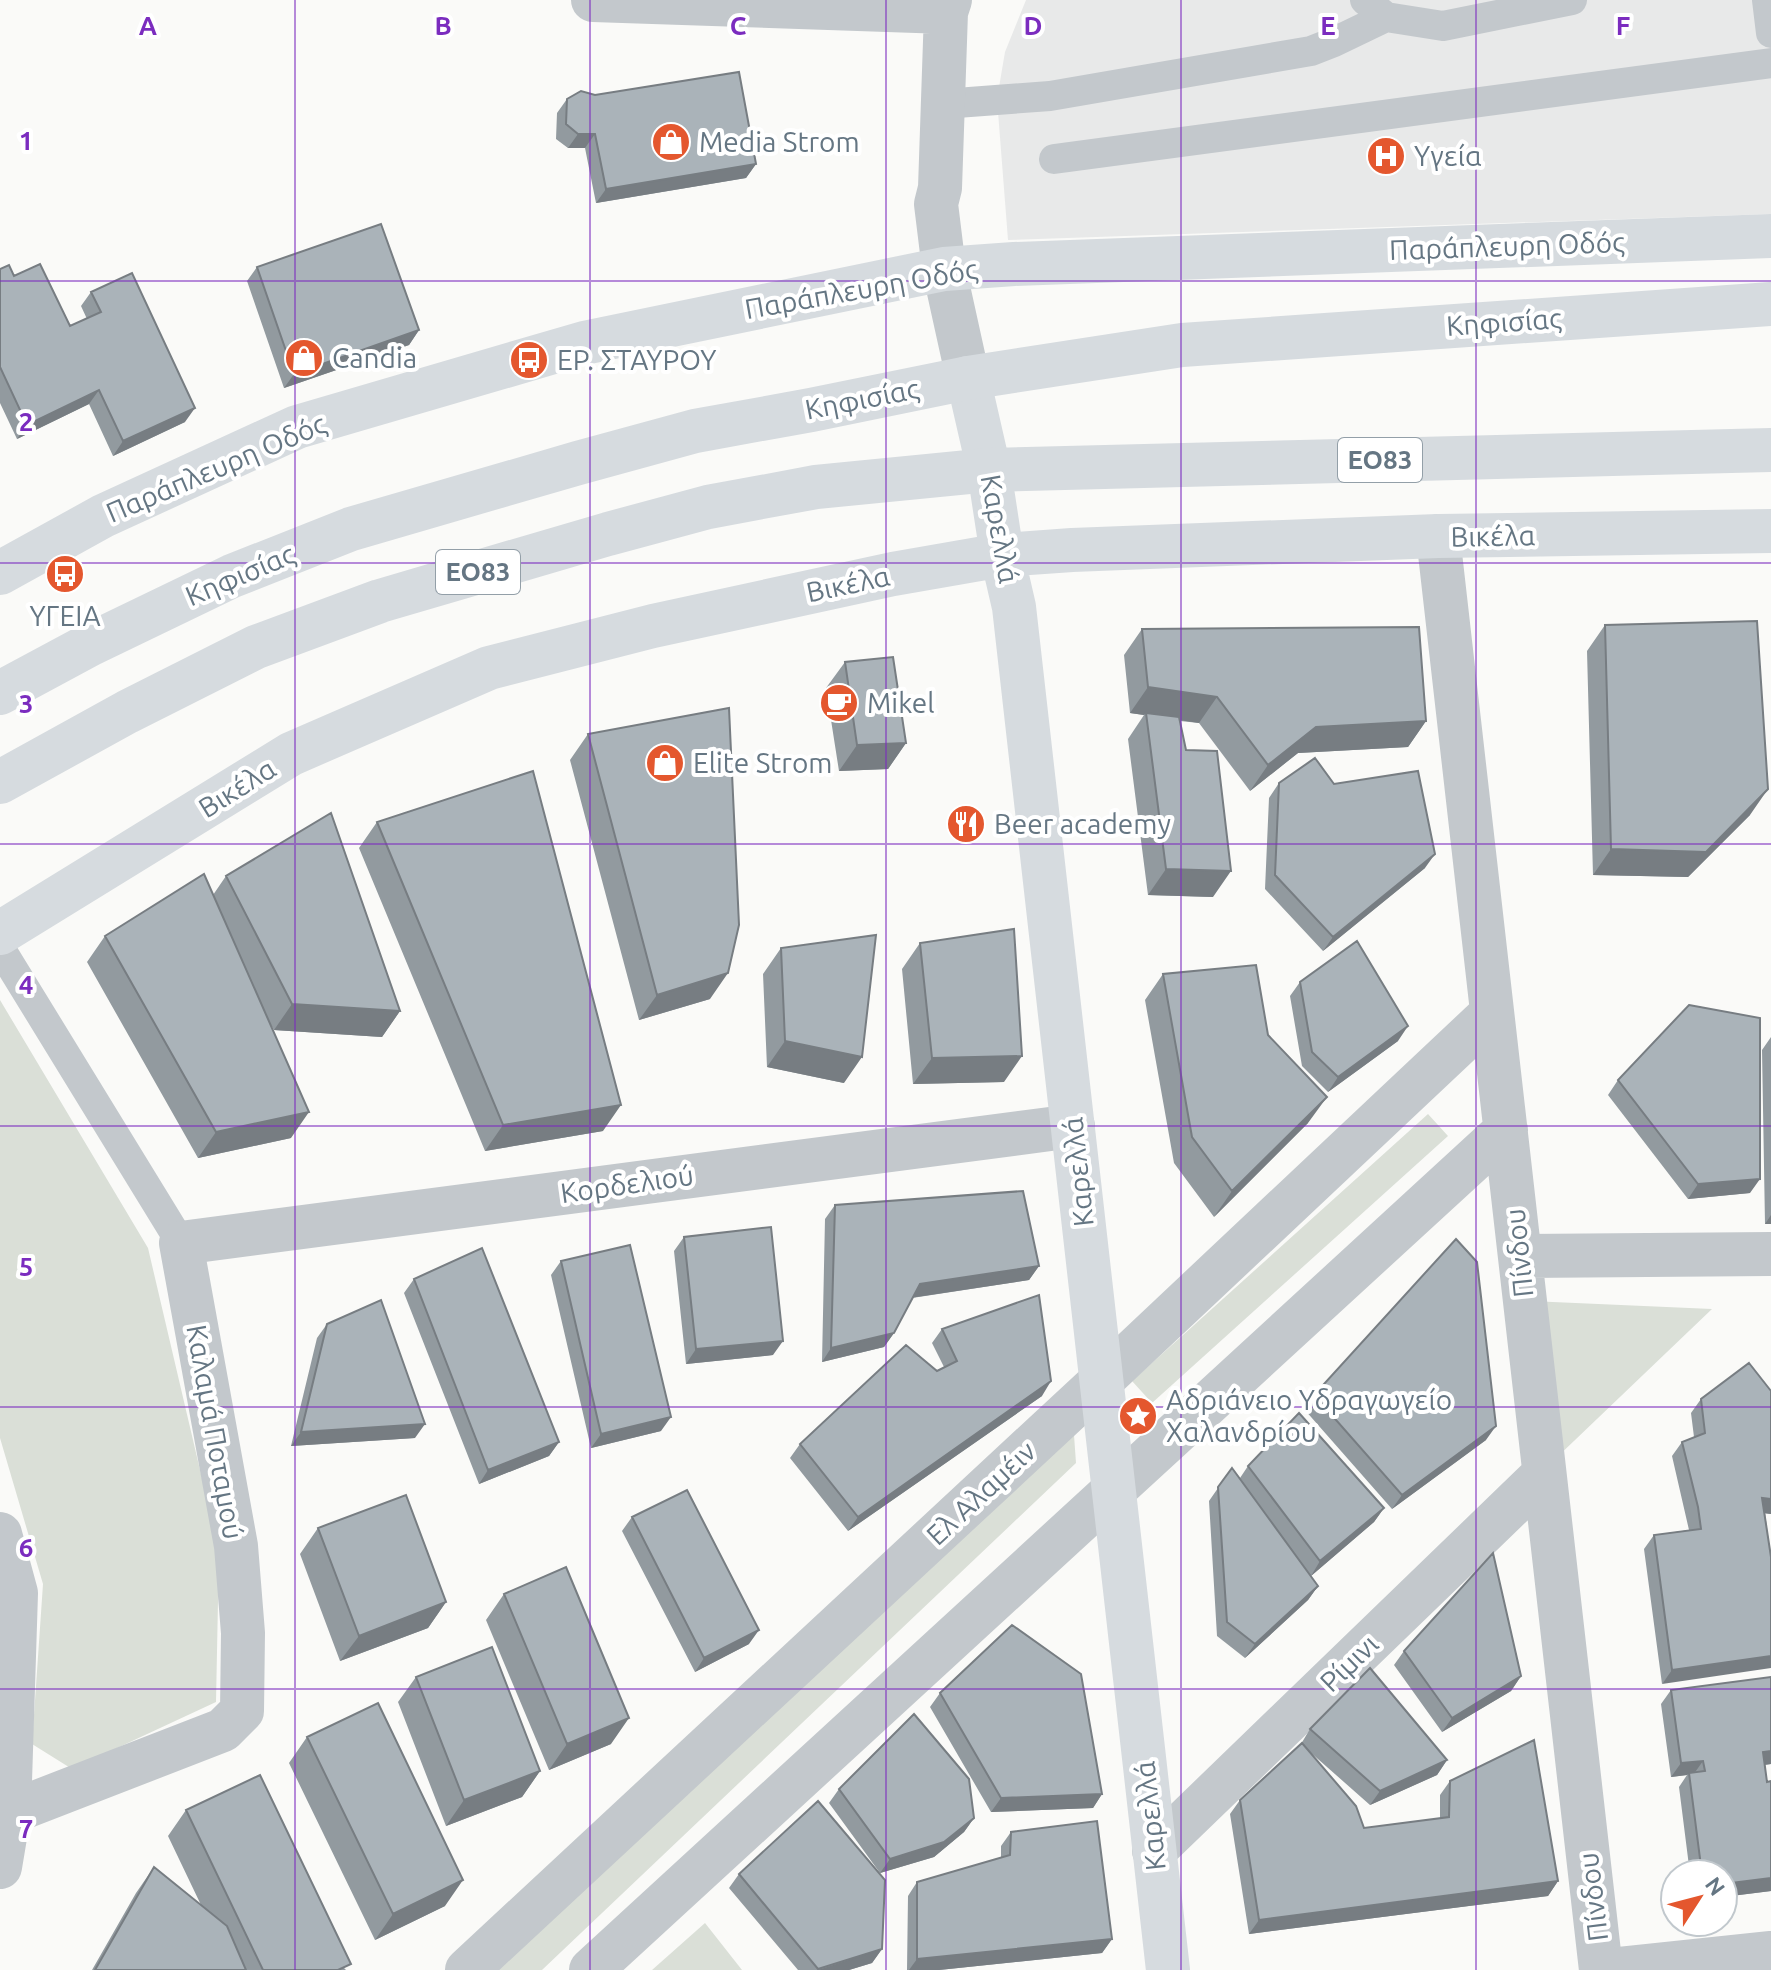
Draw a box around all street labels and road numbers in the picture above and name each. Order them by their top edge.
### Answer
street label: Παράπλευρη Οδός [1389,226,1626,266]
street label: Παράπλευρη Οδός [742,253,980,325]
street label: Κηφισίας [1445,302,1563,342]
street label: Κηφισίας [802,372,922,426]
street label: Παράπλευρη Οδός [101,407,331,529]
road number: ΕΟ83 [1338,438,1422,482]
street label: Καρελλά [976,472,1025,586]
street label: Βικέλα [1450,519,1536,552]
street label: Κηφισίας [181,538,300,612]
road number: ΕΟ83 [436,550,520,594]
street label: Βικέλα [803,560,893,607]
street label: Βικέλα [193,752,281,823]
street label: Καρελλά [1056,1116,1099,1228]
street label: Κορδελιού [558,1159,695,1208]
street label: Πίνδου [1498,1207,1539,1299]
street label: Καλαμά Ποταμού [181,1322,250,1542]
street label: Ελ Αλαμέιν [920,1434,1042,1551]
street label: Ρίμινι [1313,1628,1384,1697]
street label: Καρελλά [1128,1760,1171,1872]
street label: Πίνδου [1572,1851,1613,1943]

